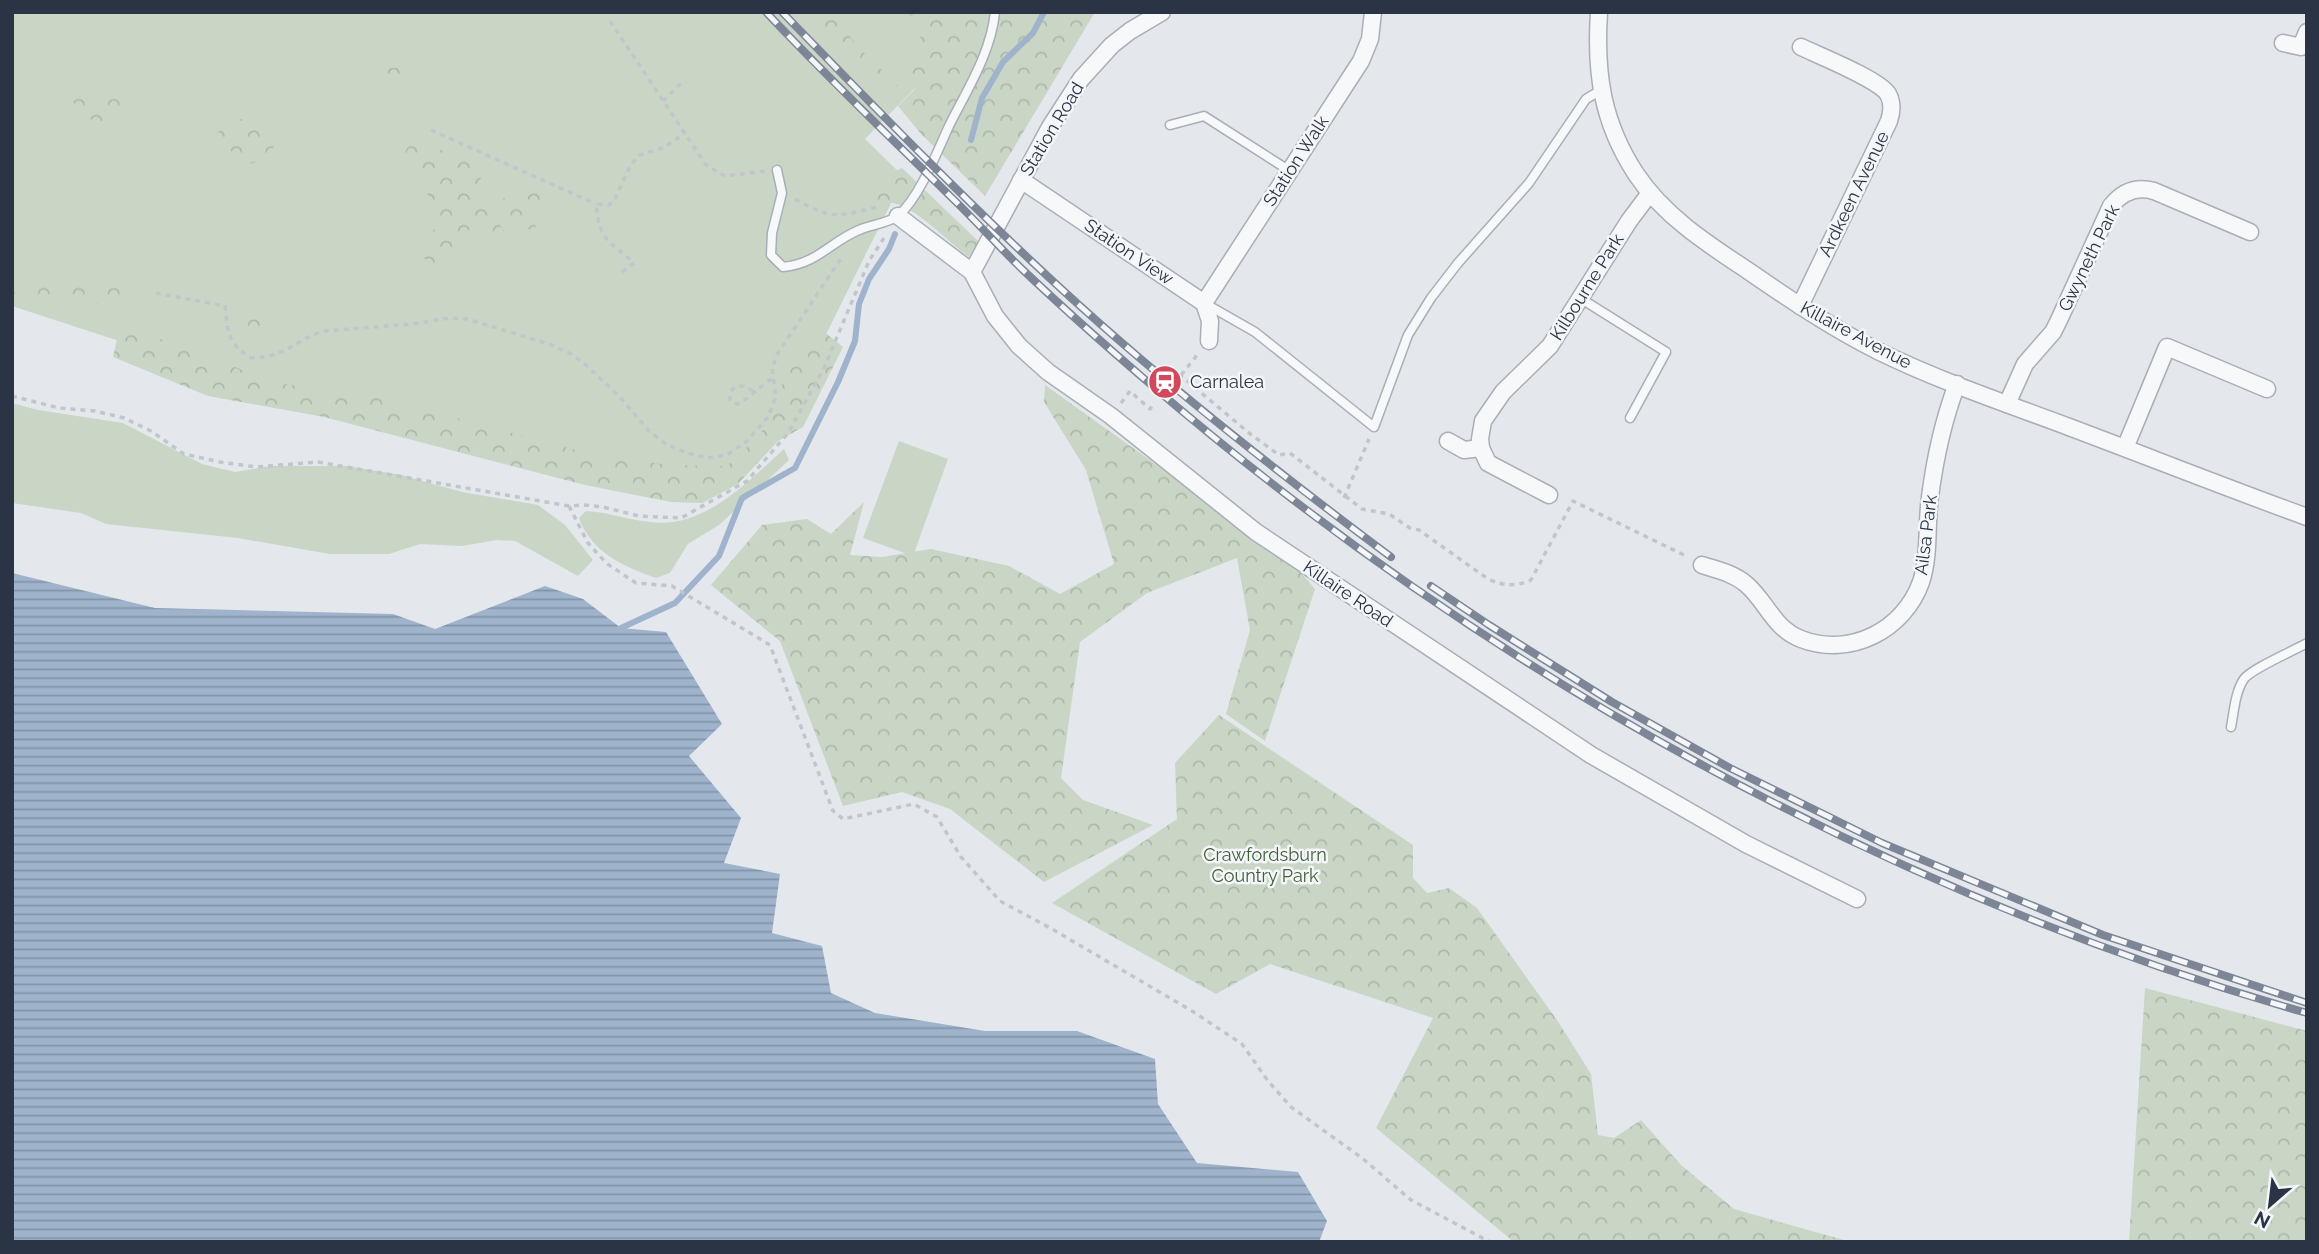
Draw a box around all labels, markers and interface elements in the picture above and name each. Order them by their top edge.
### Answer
street label: Station Road [1015,78,1088,179]
street label: Station Walk [1259,111,1333,210]
street label: Ardkeen Avenue [1814,127,1893,260]
street label: Gwyneth Park [2054,201,2124,315]
street label: Station View [1081,214,1178,289]
street label: Kilbourne Park [1545,229,1628,344]
street label: Killaire Avenue [1797,296,1916,373]
station icon: Carnalea [1146,363,1184,401]
place label: Carnalea [1190,371,1264,392]
street label: Ailsa Park [1910,493,1941,576]
street label: Killaire Road [1300,556,1397,631]
park label: Crawfordsburn Country Park [1203,844,1327,886]
north arrow [2235,1170,2305,1240]
text: N [2250,1207,2274,1233]

